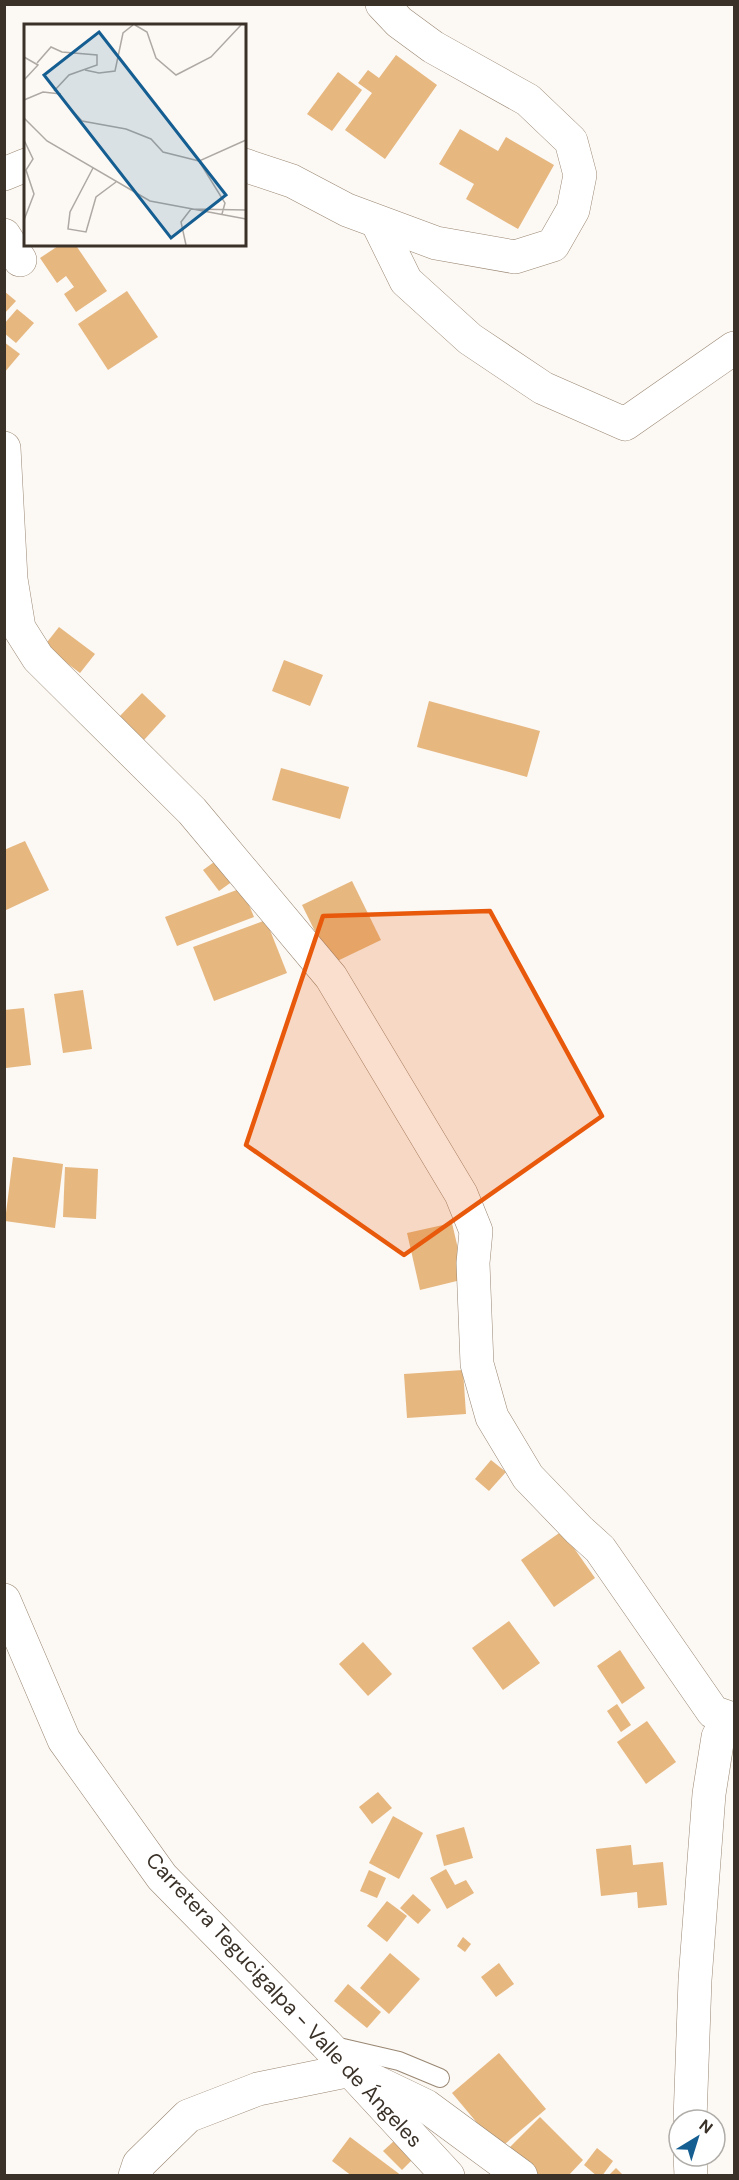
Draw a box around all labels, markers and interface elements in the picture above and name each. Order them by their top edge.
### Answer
inset map [24,24,246,246]
street label: Carretera Tegucigalpa - Valle de Ángeles [140,1847,428,2153]
north arrow [667,2108,727,2168]
text: N [695,2115,717,2138]

